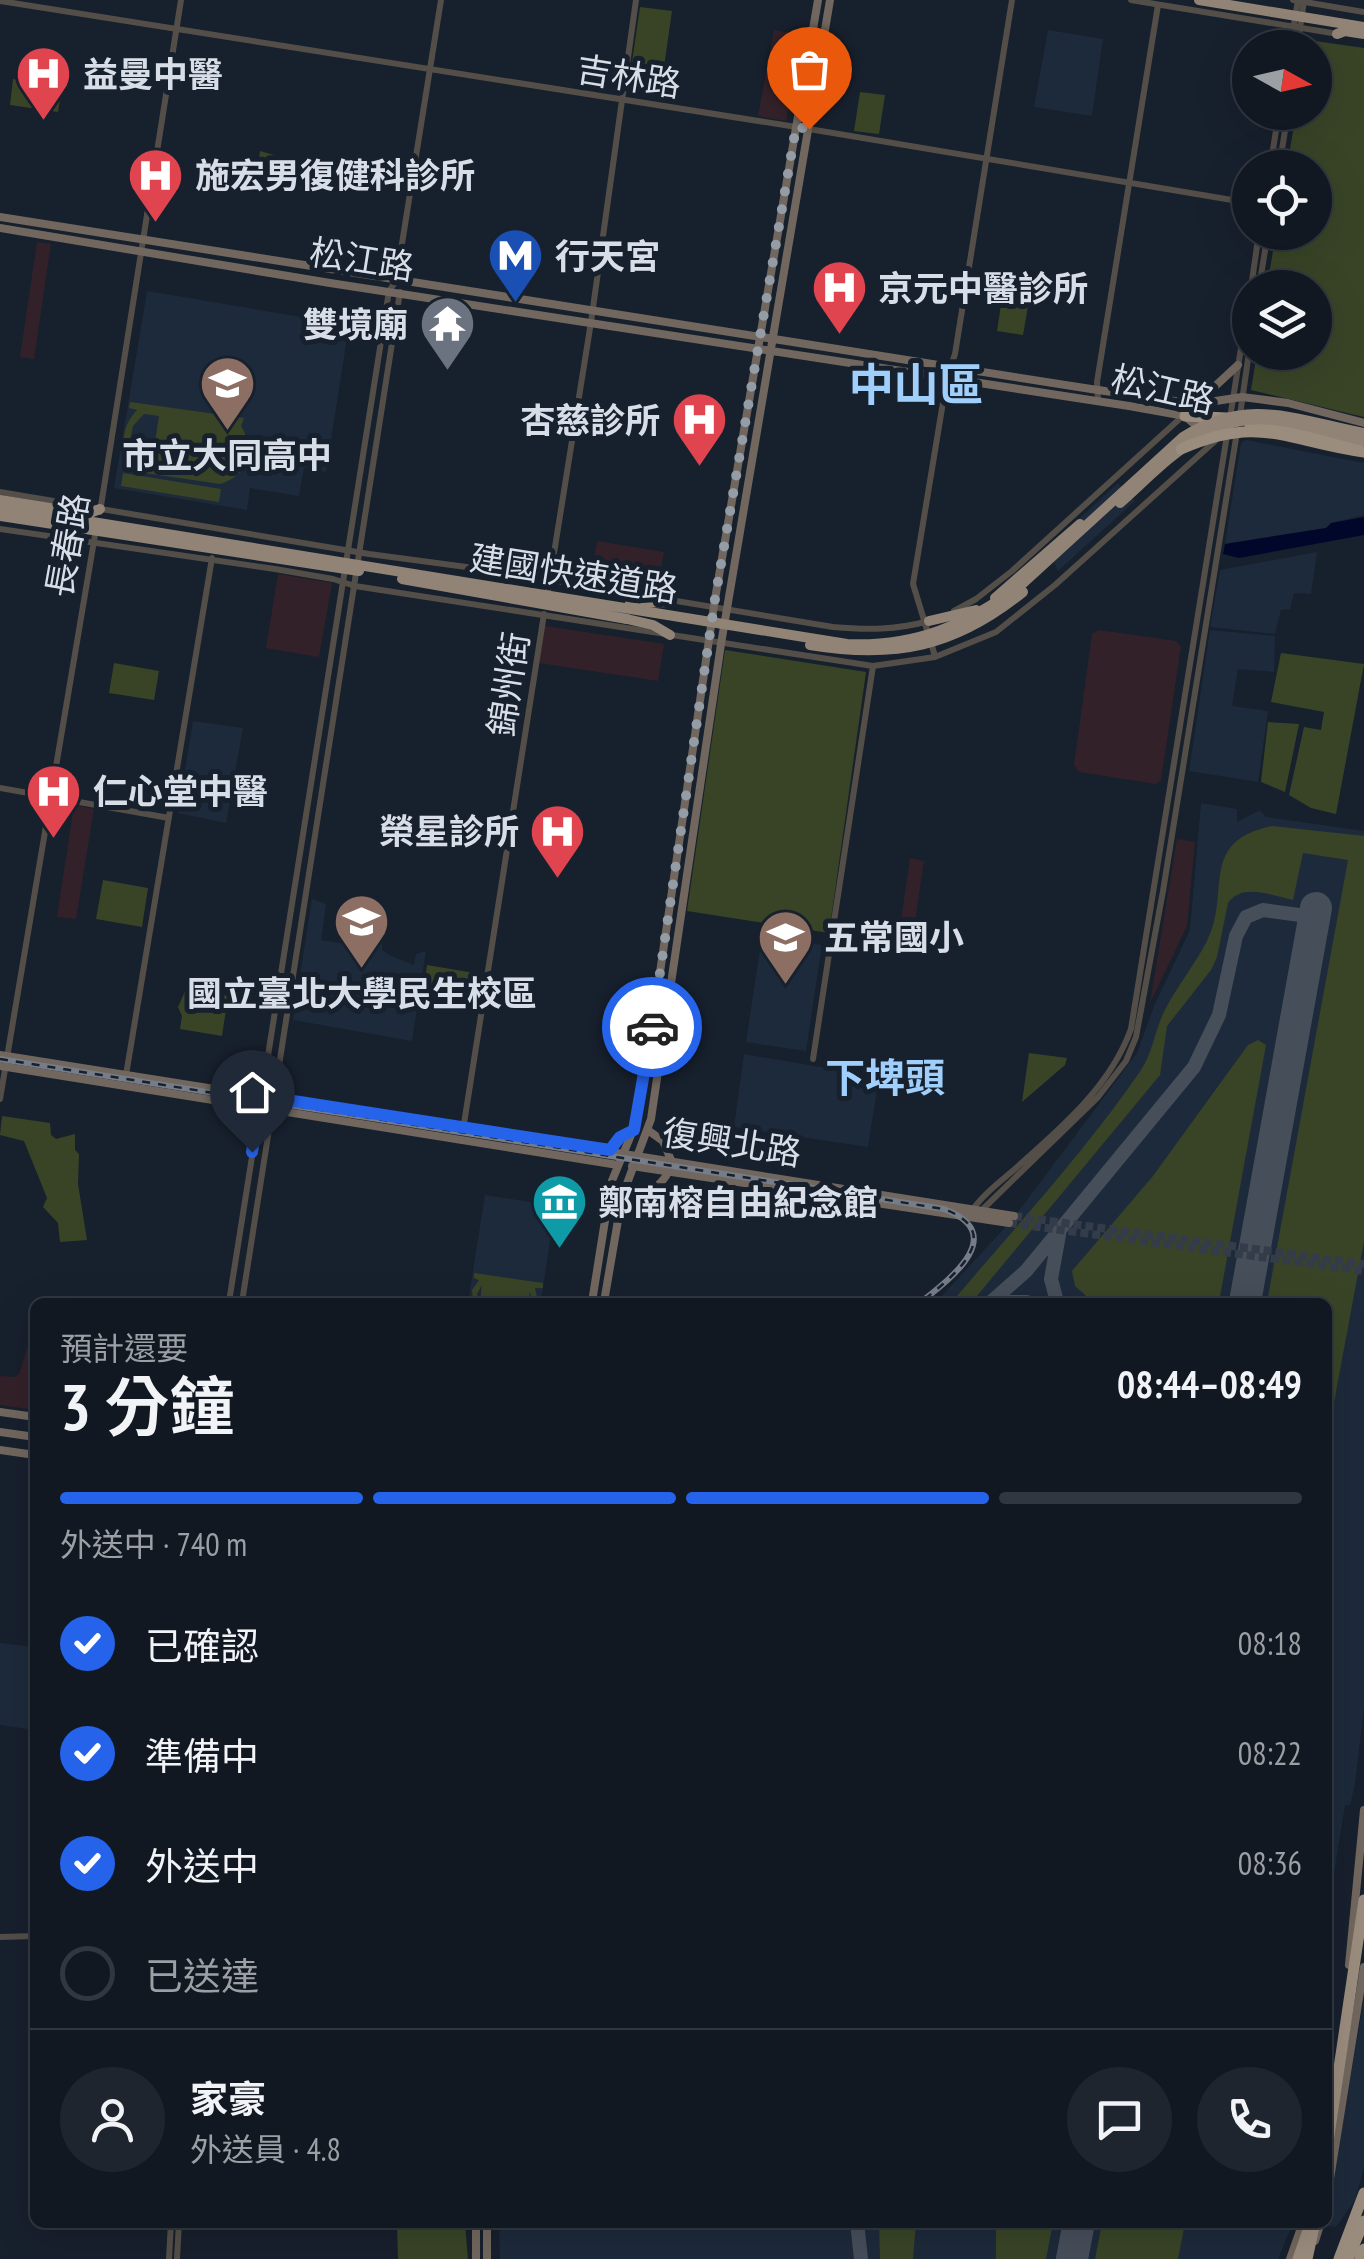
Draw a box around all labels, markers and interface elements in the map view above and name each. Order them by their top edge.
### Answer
pin [767,27,852,130]
north arrow [1232,30,1332,130]
map controls [1232,30,1332,370]
icon: bag [782,42,837,97]
hospital icon: 益曼中醫 [14,44,74,123]
street label: 吉林路 [574,45,684,107]
place label: 益曼中醫 [83,51,223,97]
hospital icon: 施宏男復健科診所 [126,145,186,224]
button: locate [1232,150,1332,250]
place label: 施宏男復健科診所 [195,152,475,198]
metro station icon: 行天宮 [486,226,546,305]
street label: 松江路 [307,228,417,290]
place label: 行天宮 [555,233,660,279]
hospital icon: 京元中醫診所 [809,258,869,337]
place label: 京元中醫診所 [878,265,1088,311]
button: layers [1232,270,1332,370]
temple icon: 雙境廟 [417,294,477,373]
place label: 雙境廟 [303,301,408,347]
school or university icon: 市立大同高中 [197,354,257,433]
district label: 中山區 [848,355,984,413]
street label: 松江路 [1107,355,1219,423]
hospital icon: 杏慈診所 [669,390,729,469]
place label: 杏慈診所 [520,397,660,443]
place label: 市立大同高中 [122,432,332,478]
street label: 長春路 [35,489,99,601]
street label: 建國快速道路 [467,534,681,612]
street label: 錦州街 [477,629,539,739]
hospital icon: 仁心堂中醫 [24,761,84,840]
place label: 仁心堂中醫 [93,768,268,814]
hospital icon: 榮星診所 [528,801,588,880]
place label: 榮星診所 [379,808,519,854]
school or university icon: 國立臺北大學民生校區 [332,892,392,971]
school or university icon: 五常國小 [755,907,815,986]
place label: 五常國小 [824,914,964,960]
place label: 國立臺北大學民生校區 [187,970,537,1016]
courier [602,977,702,1077]
icon: car [625,1000,680,1055]
pin [210,1050,295,1153]
district label: 下埤頭 [825,1051,945,1103]
icon: home [225,1065,280,1120]
street label: 復興北路 [659,1108,805,1176]
museum icon: 鄭南榕自由紀念館 [529,1172,589,1251]
place label: 鄭南榕自由紀念館 [598,1179,878,1225]
text: 預計還要 [60,1327,188,1369]
text: 08:44–08:49 [1117,1359,1302,1408]
text: 3 分鐘 [60,1364,234,1448]
text: 外送中 · 740 m [60,1523,247,1565]
icon: check [60,1616,115,1671]
text: 已確認 [145,1621,259,1670]
text: 08:18 [1238,1622,1302,1664]
icon: check [60,1726,115,1781]
text: 準備中 [145,1731,259,1780]
text: 08:22 [1238,1732,1302,1774]
icon: check [60,1836,115,1891]
text: 外送中 [145,1841,259,1890]
text: 08:36 [1238,1842,1302,1884]
text: 已送達 [145,1951,259,2000]
button: person [60,2067,165,2172]
button: chat [1067,2067,1172,2172]
button: phone [1197,2067,1302,2172]
text: 家豪 [190,2074,266,2123]
text: 外送員 · 4.8 [190,2128,341,2170]

